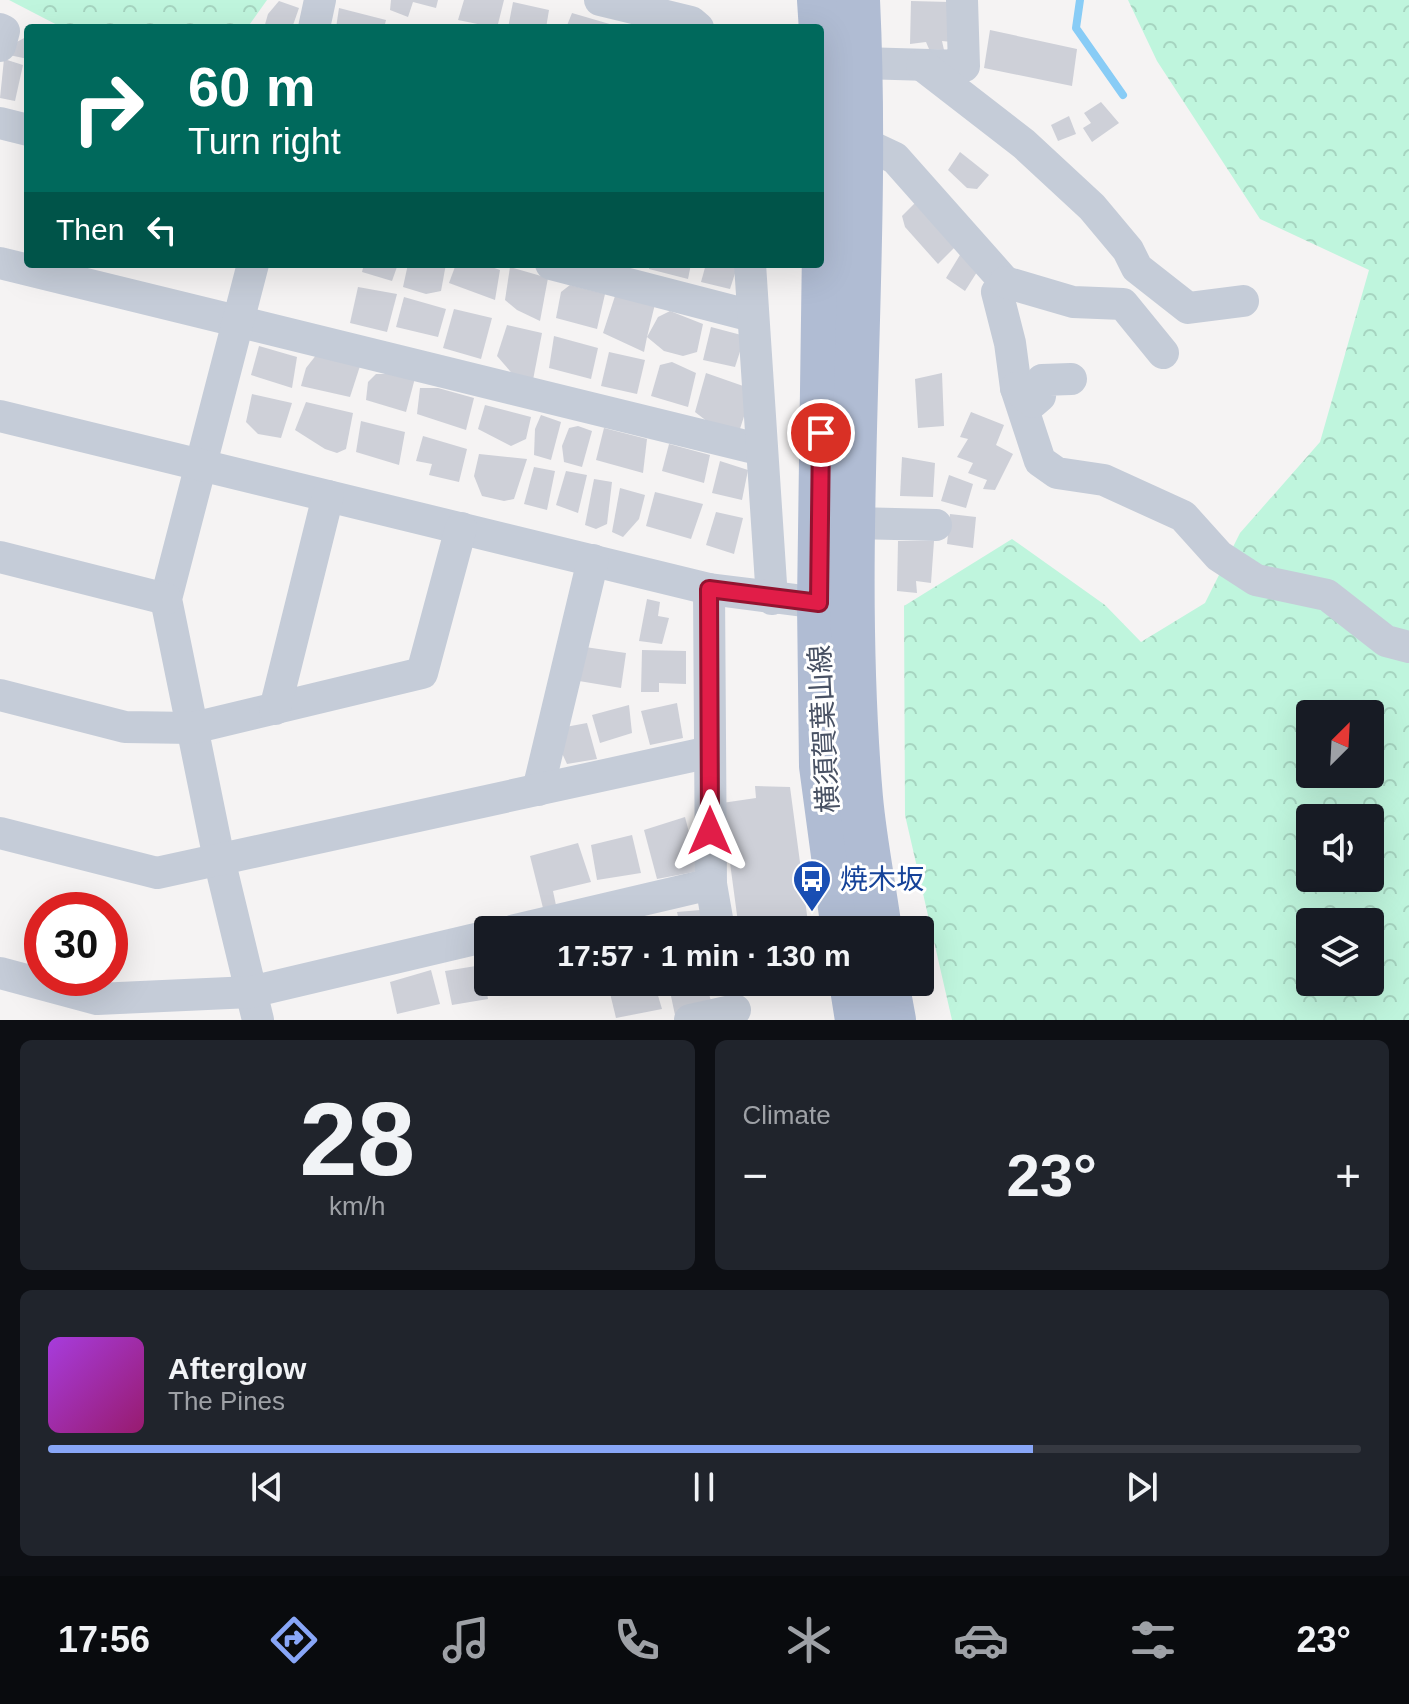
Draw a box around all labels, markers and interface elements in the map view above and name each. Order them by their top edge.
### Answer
text: 60 m [188,55,316,118]
icon: right [56,56,160,160]
text: Turn right [188,121,341,162]
icon: left [140,208,184,252]
text: Then [56,213,124,246]
pin [787,399,855,467]
icon: arrive [799,411,843,455]
street label: 横須賀葉山線 [804,644,844,814]
north arrow [1296,700,1384,788]
map controls [1296,700,1384,996]
position arrow [668,789,752,873]
button: sound [1296,804,1384,892]
bus stop icon: 焼木坂 [791,858,833,913]
place label: 焼木坂 [840,864,924,895]
speed limit sign: 30 [24,892,128,996]
button: layers [1296,908,1384,996]
text: 17:57 · 1 min · 130 m [557,939,851,972]
text: 28 [299,1081,415,1197]
text: Climate [743,1100,831,1130]
text: 23° [1006,1142,1097,1209]
text: − [743,1151,768,1200]
text: + [1335,1151,1361,1200]
text: km/h [329,1191,385,1221]
text: Afterglow [168,1352,306,1385]
text: The Pines [168,1386,285,1416]
icon: previous [245,1465,289,1509]
icon: pause [682,1465,726,1509]
icon: next [1120,1465,1164,1509]
icon: directions [266,1612,322,1668]
icon: music [438,1612,494,1668]
icon: phone [609,1612,665,1668]
icon: climate [781,1612,837,1668]
icon: car [953,1612,1009,1668]
icon: filters [1125,1612,1181,1668]
text: 17:56 [58,1619,150,1660]
text: 23° [1297,1619,1351,1660]

